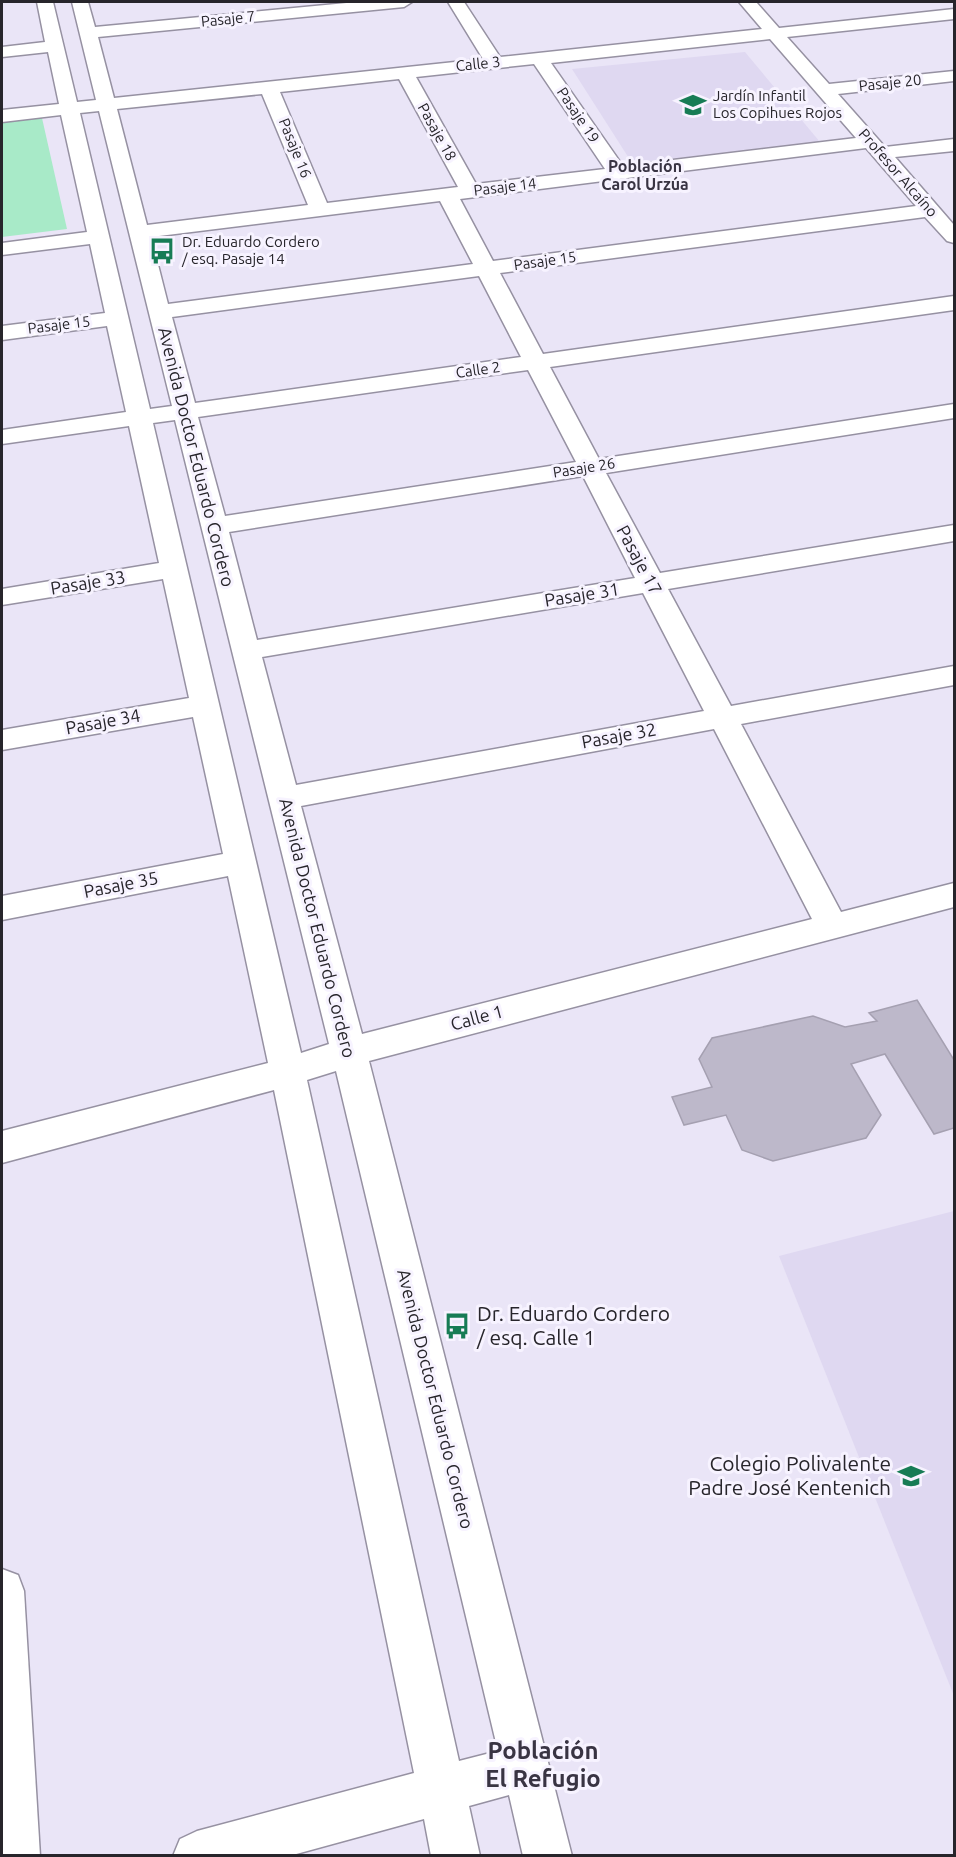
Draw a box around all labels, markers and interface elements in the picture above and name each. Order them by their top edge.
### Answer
street label: Pasaje 7 [200,7,256,30]
street label: Calle 3 [455,53,501,74]
street label: Pasaje 20 [858,71,922,94]
street label: Pasaje 19 [554,84,603,146]
place label: Jardín Infantil Los Copihues Rojos [713,87,842,121]
school or university icon: Jardín Infantil Los Copihues Rojos [678,90,708,120]
street label: Pasaje 18 [415,100,460,163]
street label: Pasaje 16 [276,115,315,180]
street label: Profesor Alcaíno [856,125,941,220]
district label: Población Carol Urzúa [601,157,689,193]
street label: Pasaje 14 [473,174,537,199]
place label: Dr. Eduardo Cordero / esq. Pasaje 14 [181,233,320,267]
bus stop icon: Dr. Eduardo Cordero / esq. Pasaje 14 [147,236,177,266]
street label: Pasaje 15 [513,248,577,273]
street label: Pasaje 15 [27,312,91,337]
street label: Avenida Doctor Eduardo Cordero [155,325,239,589]
street label: Calle 2 [454,358,501,381]
street label: Pasaje 26 [551,454,616,481]
street label: Pasaje 17 [613,521,666,598]
street label: Pasaje 33 [49,566,127,598]
street label: Pasaje 31 [543,578,621,610]
street label: Pasaje 34 [64,705,142,737]
street label: Pasaje 32 [580,719,658,751]
street label: Avenida Doctor Eduardo Cordero [276,796,360,1060]
street label: Pasaje 35 [82,867,160,901]
street label: Calle 1 [448,1000,505,1034]
street label: Avenida Doctor Eduardo Cordero [394,1267,478,1531]
place label: Dr. Eduardo Cordero / esq. Calle 1 [476,1301,670,1349]
bus stop icon: Dr. Eduardo Cordero / esq. Calle 1 [442,1311,472,1341]
place label: Colegio Polivalente Padre José Kentenich [688,1451,891,1499]
school or university icon: Colegio Polivalente Padre José Kentenich [896,1461,926,1491]
district label: Población El Refugio [485,1737,601,1792]

